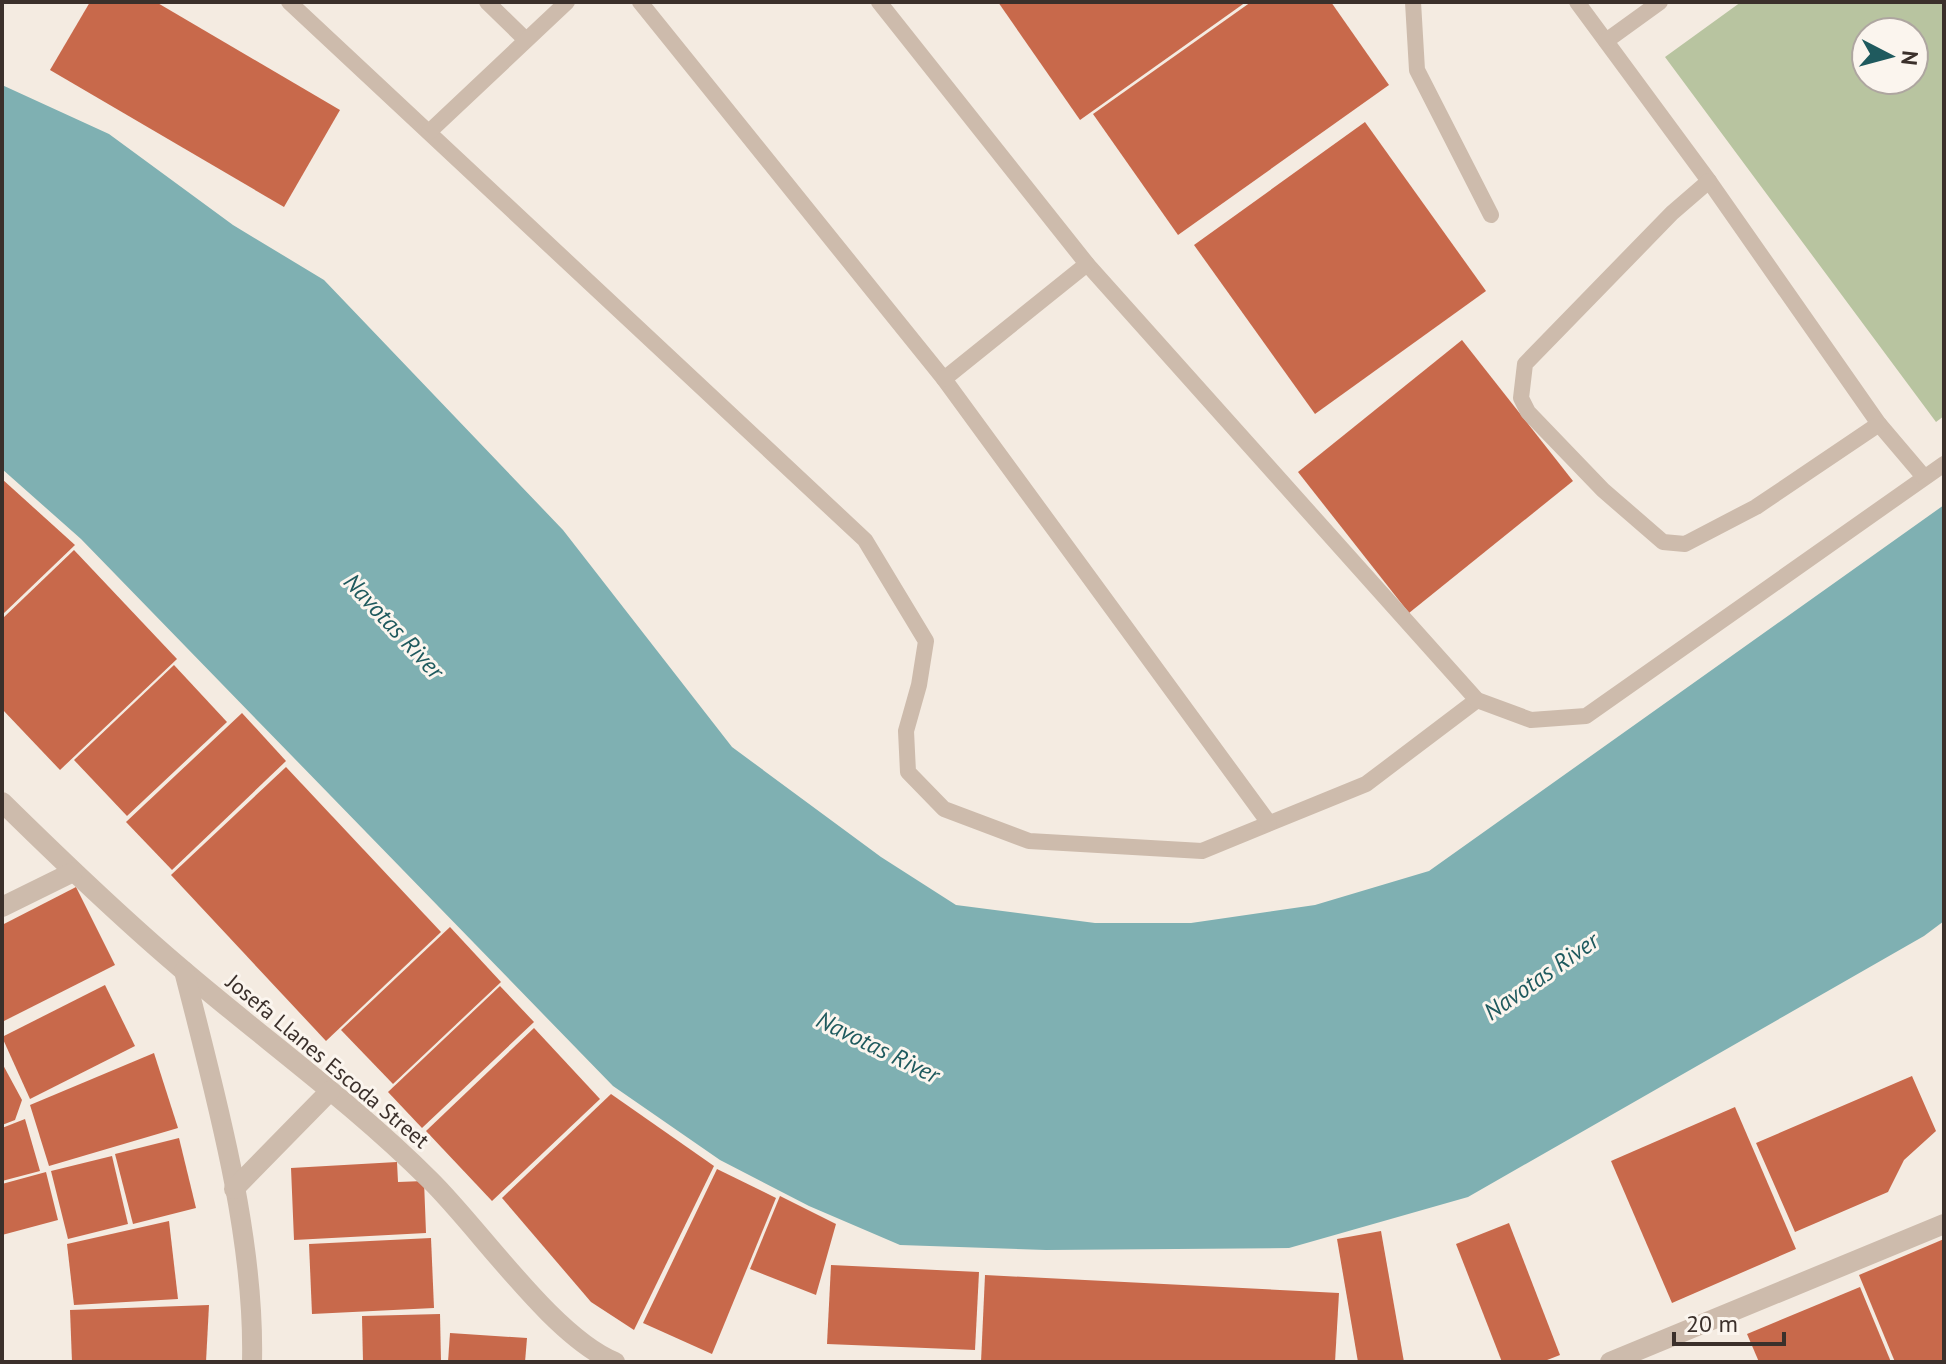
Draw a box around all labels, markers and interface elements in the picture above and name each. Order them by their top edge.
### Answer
north arrow [1850,16,1930,96]
text: N [1895,49,1925,67]
water label: Navotas River [337,567,452,687]
water label: Navotas River [1478,924,1606,1027]
street label: Josefa Llanes Escoda Street [220,967,436,1155]
water label: Navotas River [811,1004,947,1091]
scale bar [1674,1296,1784,1346]
text: 20 m [1686,1308,1738,1339]

